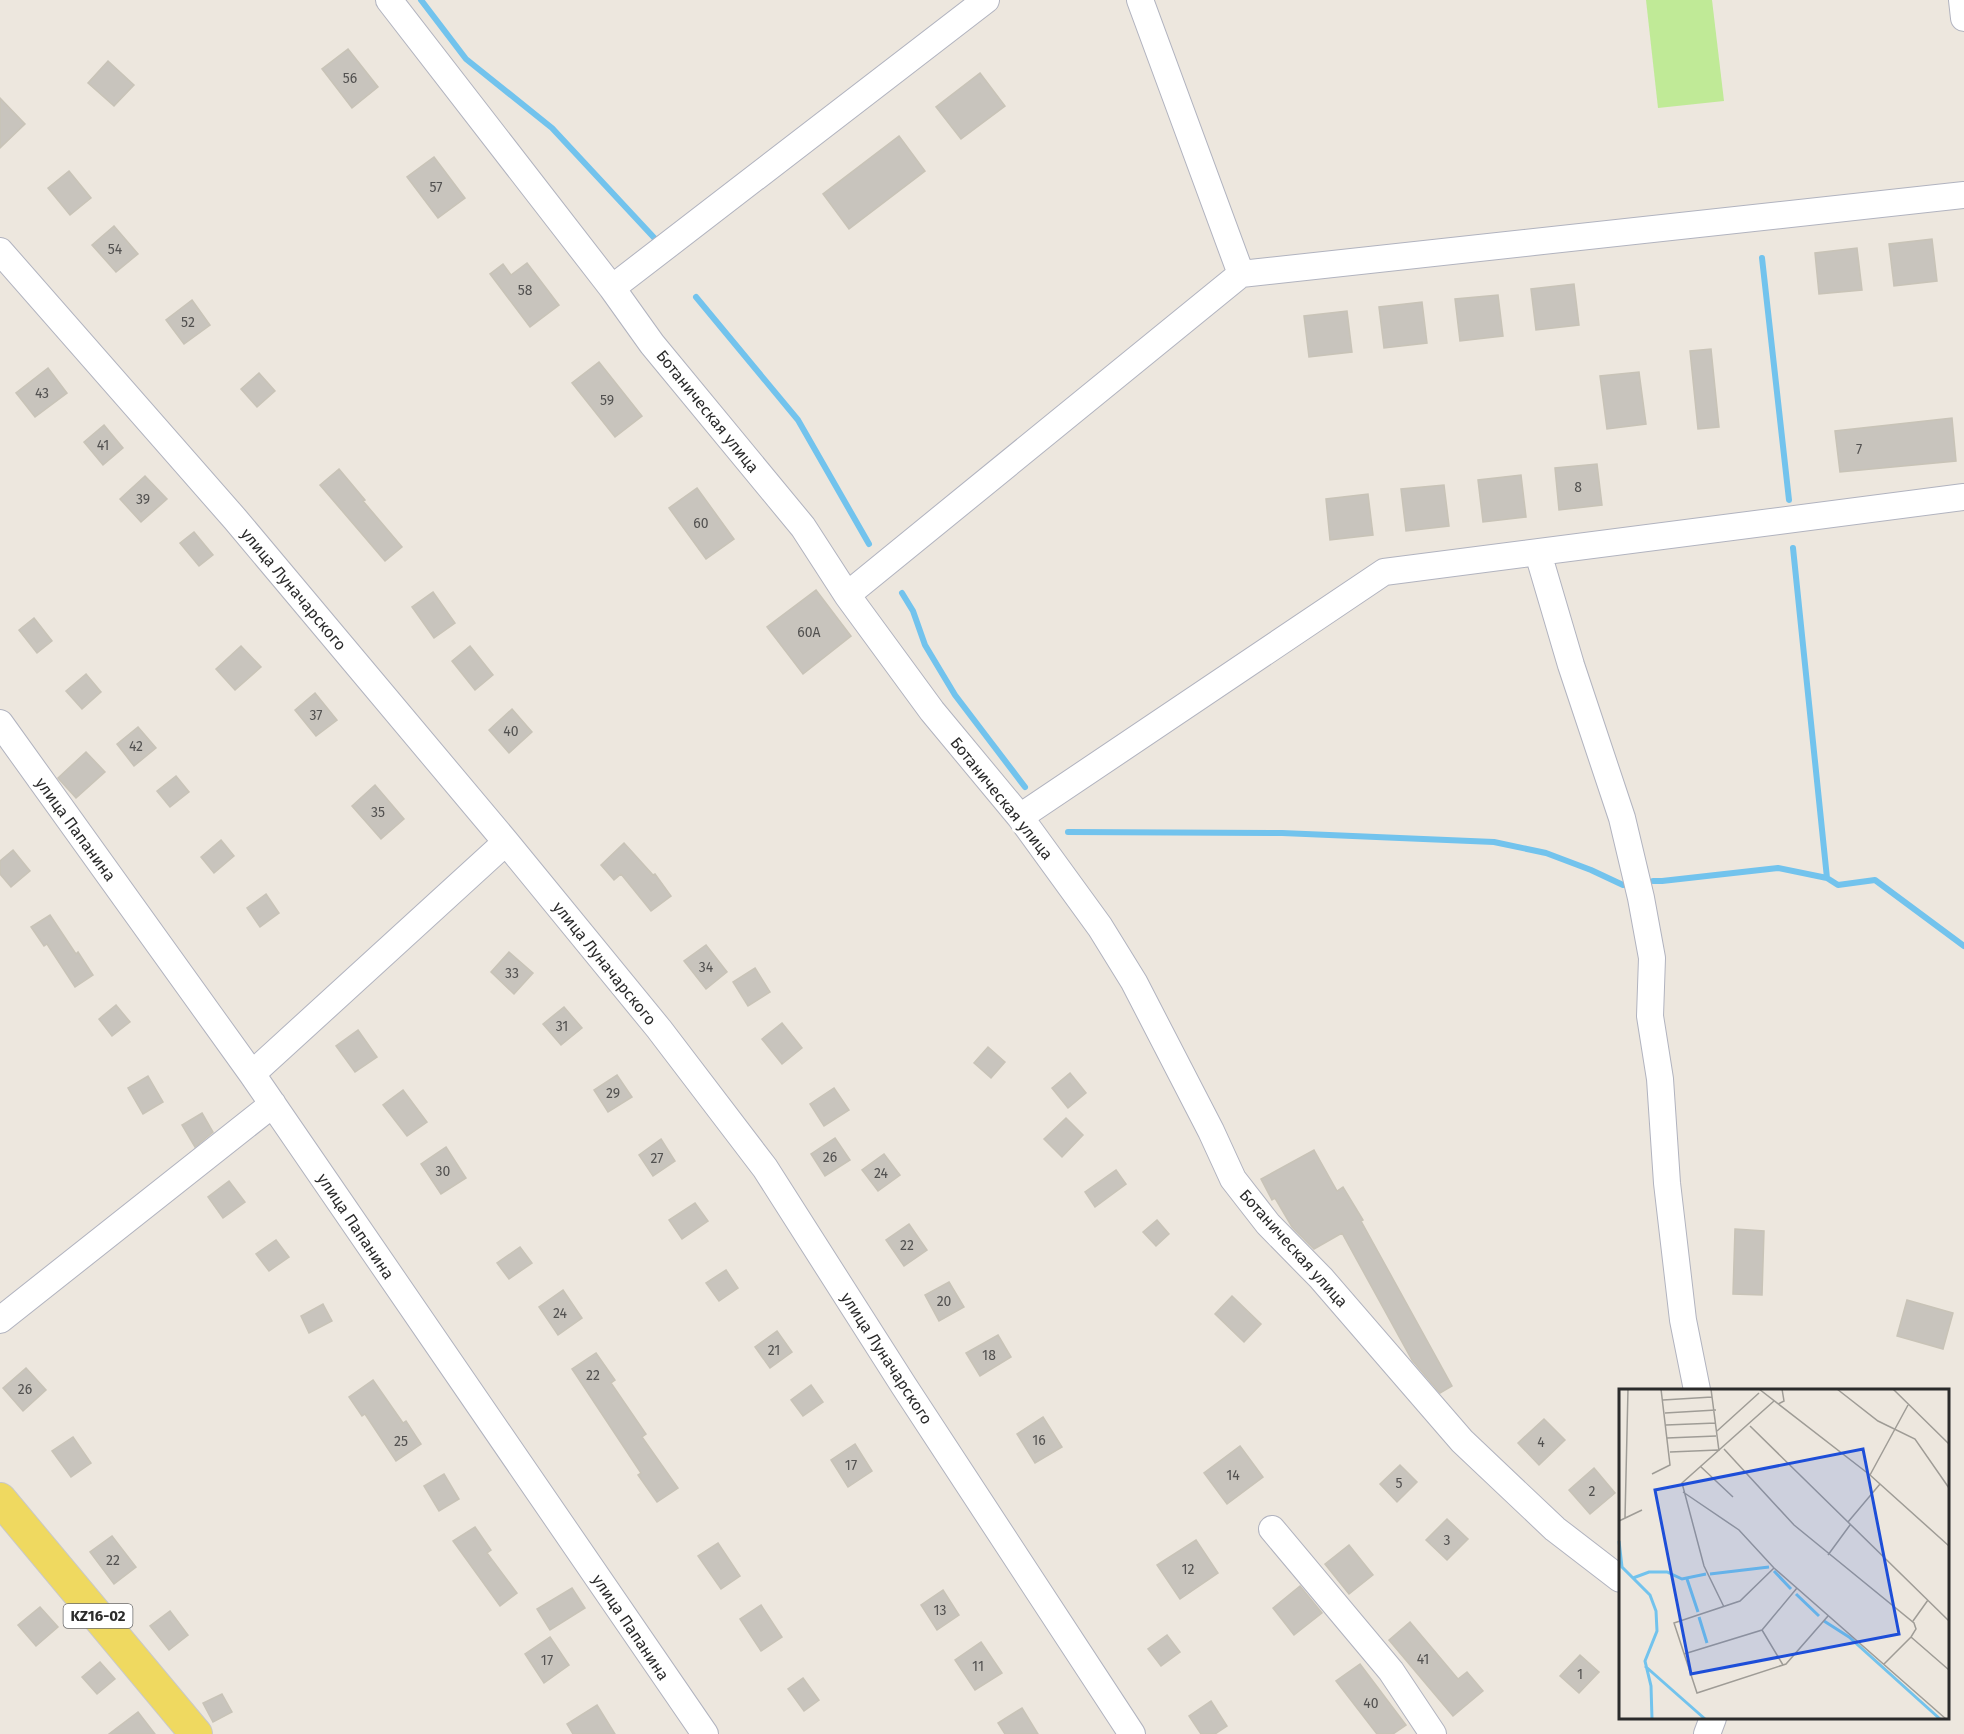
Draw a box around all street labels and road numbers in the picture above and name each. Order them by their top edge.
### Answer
street label: Ботаническая улица [652,346,763,476]
street label: улица Луначарского [237,524,350,654]
street label: Ботаническая улица [946,733,1057,863]
street label: улица Папанина [32,774,120,885]
street label: улица Луначарского [549,898,660,1029]
street label: улица Папанина [313,1170,398,1283]
street label: Ботаническая улица [1236,1185,1352,1311]
street label: улица Луначарского [837,1289,936,1428]
street label: улица Папанина [588,1571,673,1684]
road number: KZ16-02 [63,1604,132,1628]

